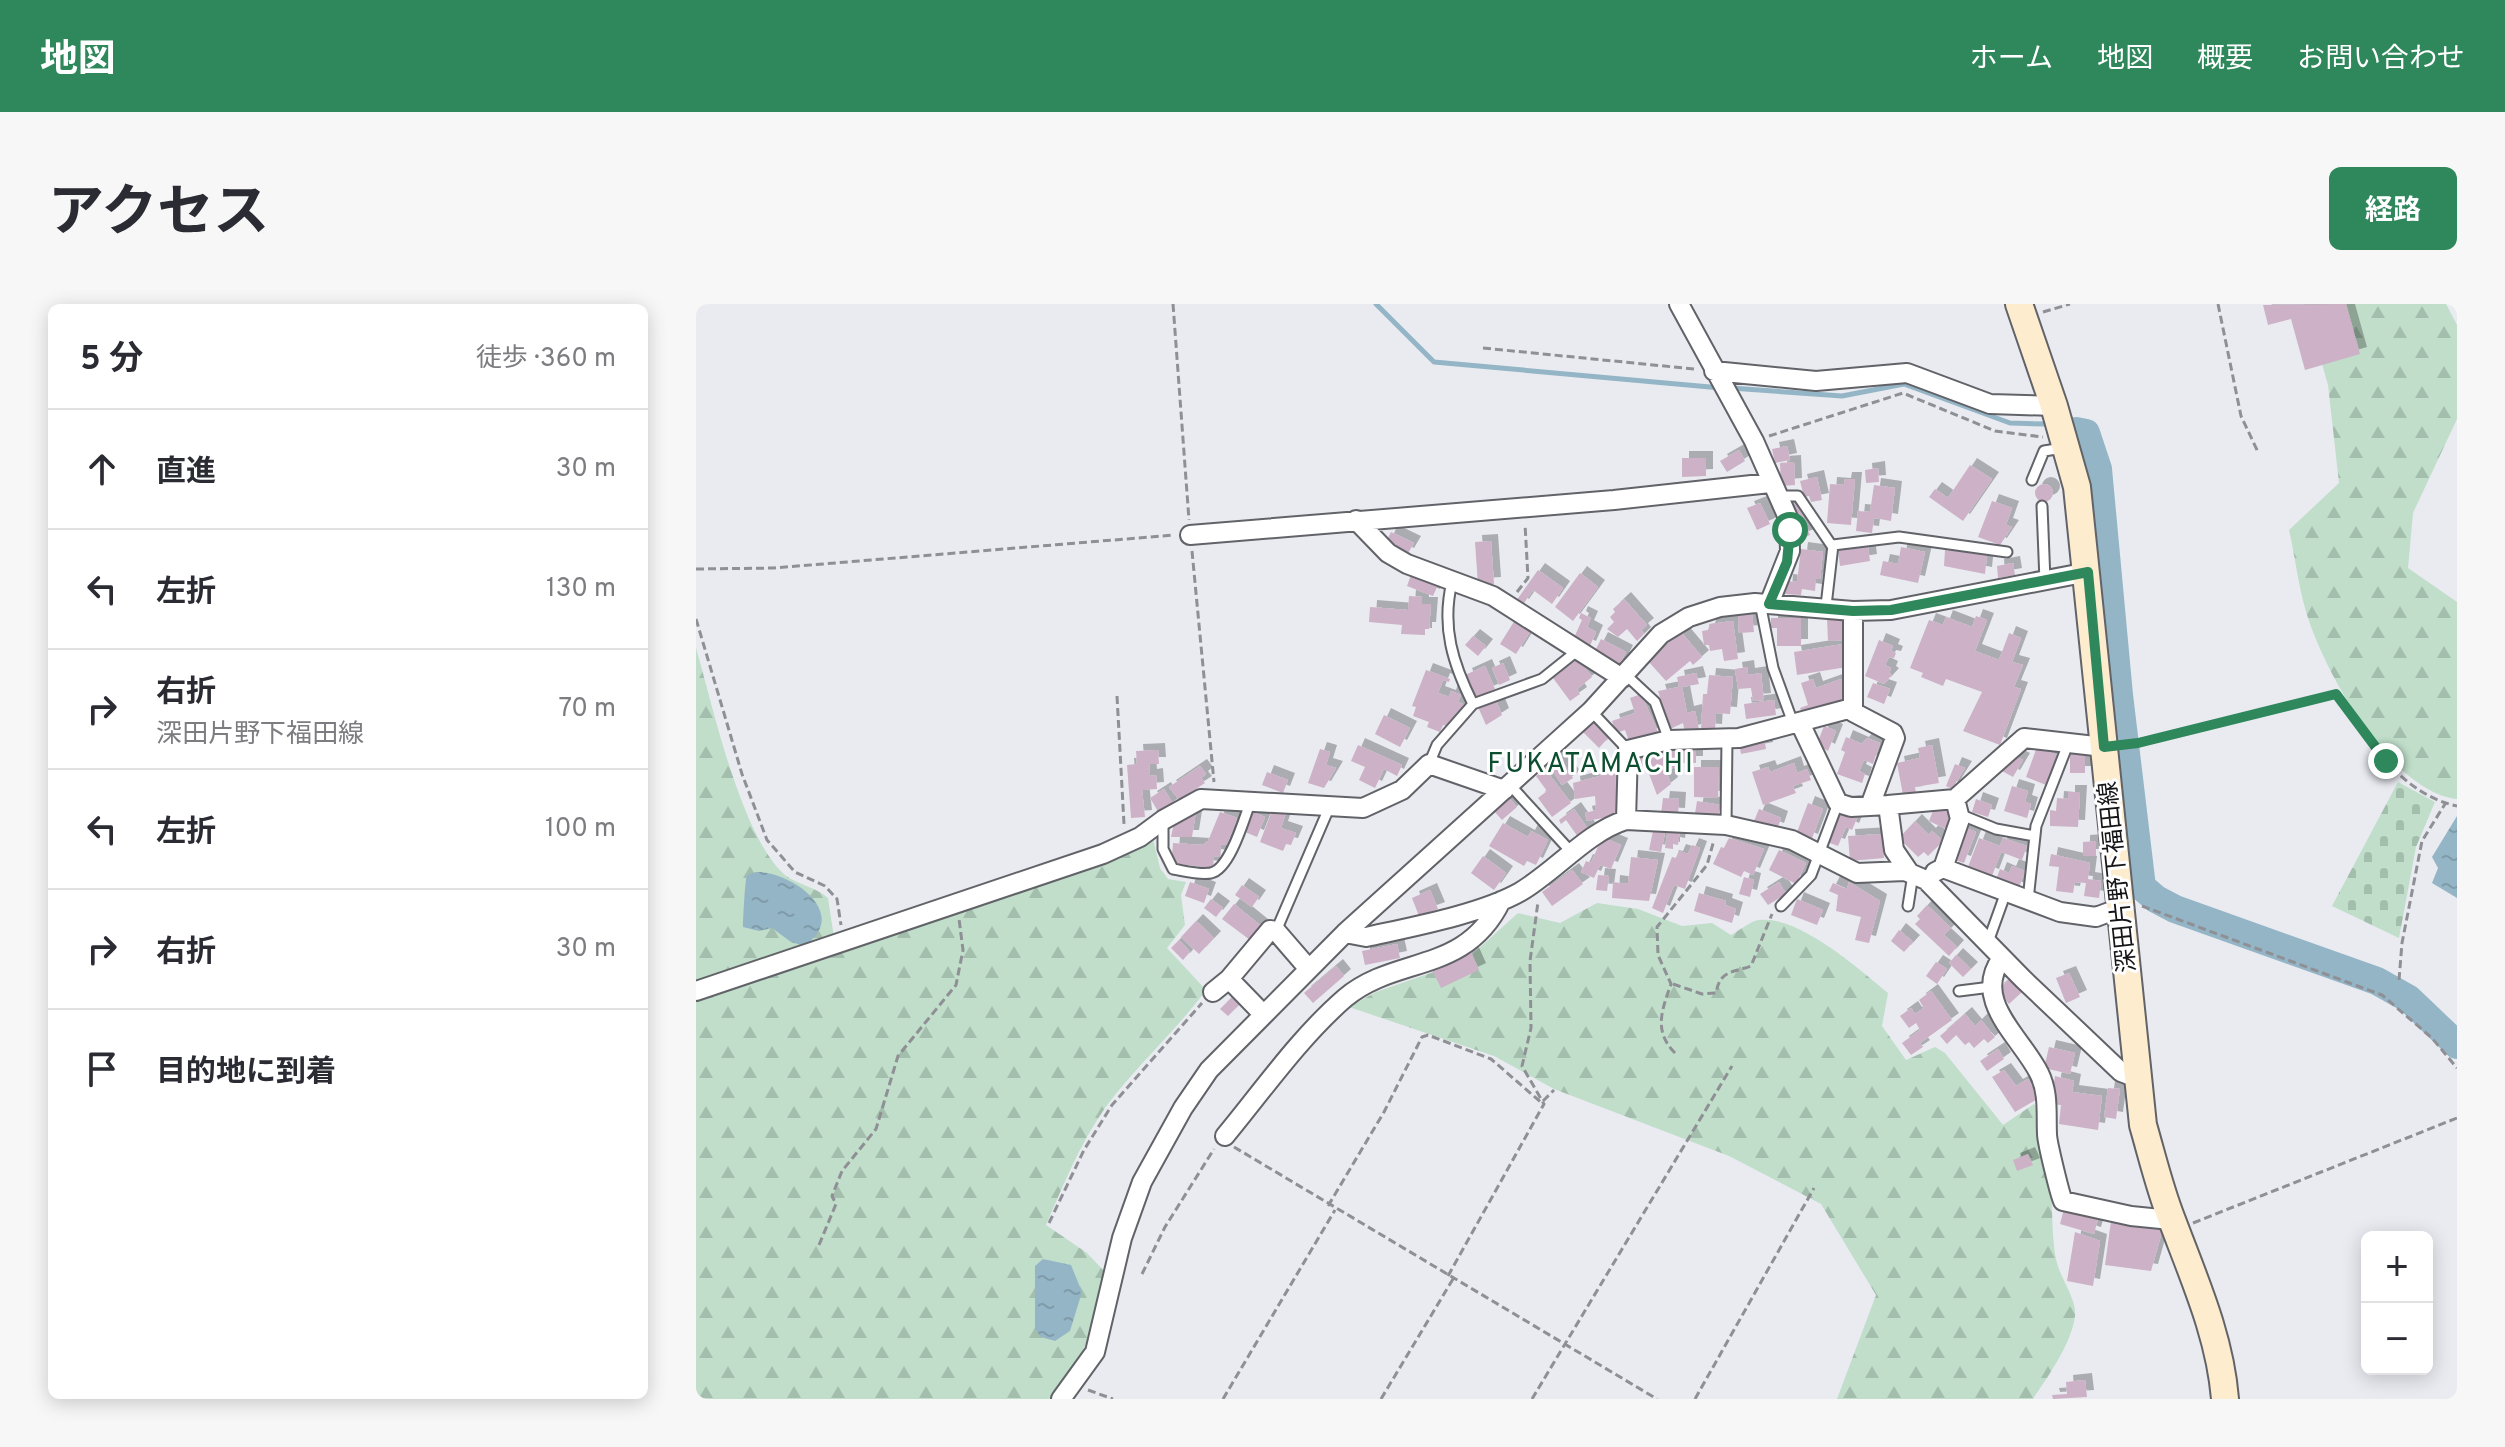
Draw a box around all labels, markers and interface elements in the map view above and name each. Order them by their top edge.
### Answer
text: 地図 [40,37,116,86]
text: ホーム [1970,42,2053,78]
text: 地図 [2097,42,2153,78]
text: 概要 [2197,42,2253,78]
text: お問い合わせ [2297,42,2465,78]
button: 経路 [2329,167,2457,250]
text: アクセス [48,181,269,251]
text: 5 分 [80,339,143,382]
text: 徒歩 · 360 m [476,343,616,376]
icon: ahead [80,447,124,491]
text: 30 m [556,453,616,486]
text: 直進 [156,455,216,492]
route start [1772,512,1808,548]
icon: left [80,567,124,611]
text: 130 m [546,573,616,606]
text: 左折 [156,575,216,612]
text: 右折 [156,675,216,712]
icon: right [80,687,124,731]
text: 70 m [558,693,616,726]
text: 深田片野下福田線 [156,719,364,752]
route end [2368,743,2404,779]
district label: FUKATAMACHI [1487,747,1695,783]
street label: 深田片野下福田線 [2094,780,2144,974]
icon: left [80,807,124,851]
text: 100 m [545,813,616,846]
text: 左折 [156,815,216,852]
icon: right [80,927,124,971]
text: 30 m [556,933,616,966]
text: 右折 [156,935,216,972]
icon: arrive [80,1047,124,1091]
text: 目的地に到着 [156,1055,336,1092]
map controls [2361,1231,2433,1375]
button: + [2361,1231,2433,1303]
button: − [2361,1303,2433,1375]

